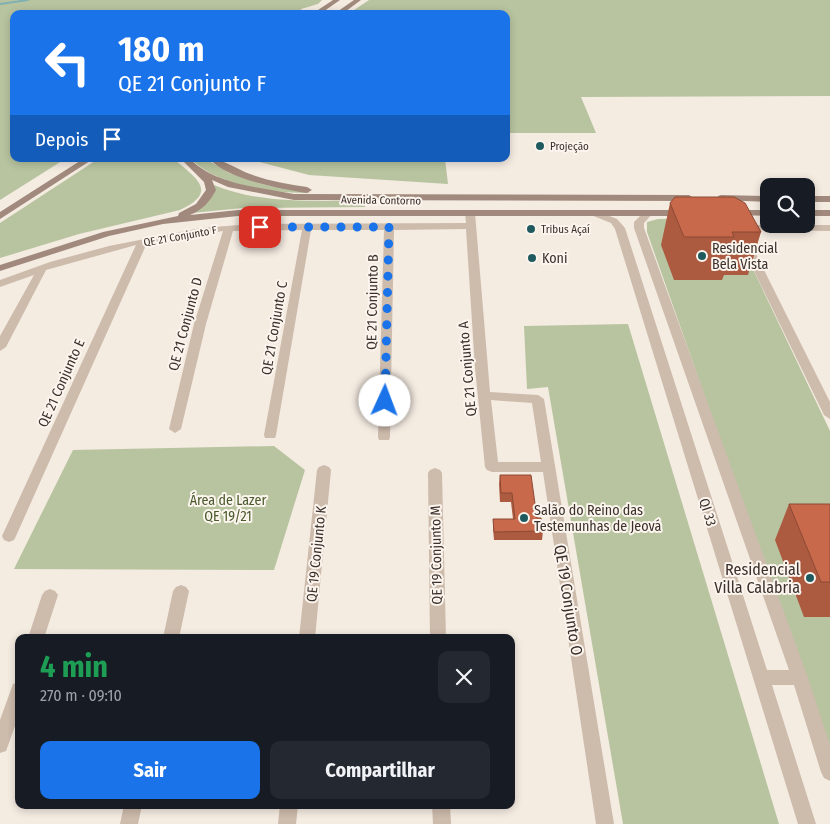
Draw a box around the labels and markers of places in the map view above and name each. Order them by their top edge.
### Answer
marker: Projeção [534,140,546,152]
place label: Projeção [550,140,589,153]
pin [239,206,281,248]
marker: Tribus Açaí [525,223,537,235]
place label: Tribus Açaí [541,223,590,236]
place label: Residencial Bela Vista [712,240,778,273]
place label: Koni [542,250,567,267]
marker: Residencial Bela Vista [696,250,708,262]
marker: Koni [526,252,538,264]
place label: Salão do Reino das Testemunhas de Jeová [534,502,662,535]
marker: Salão do Reino das Testemunhas de Jeová [518,512,530,524]
place label: Residencial Villa Calabria [714,560,800,597]
marker: Residencial Villa Calabria [804,572,816,584]

